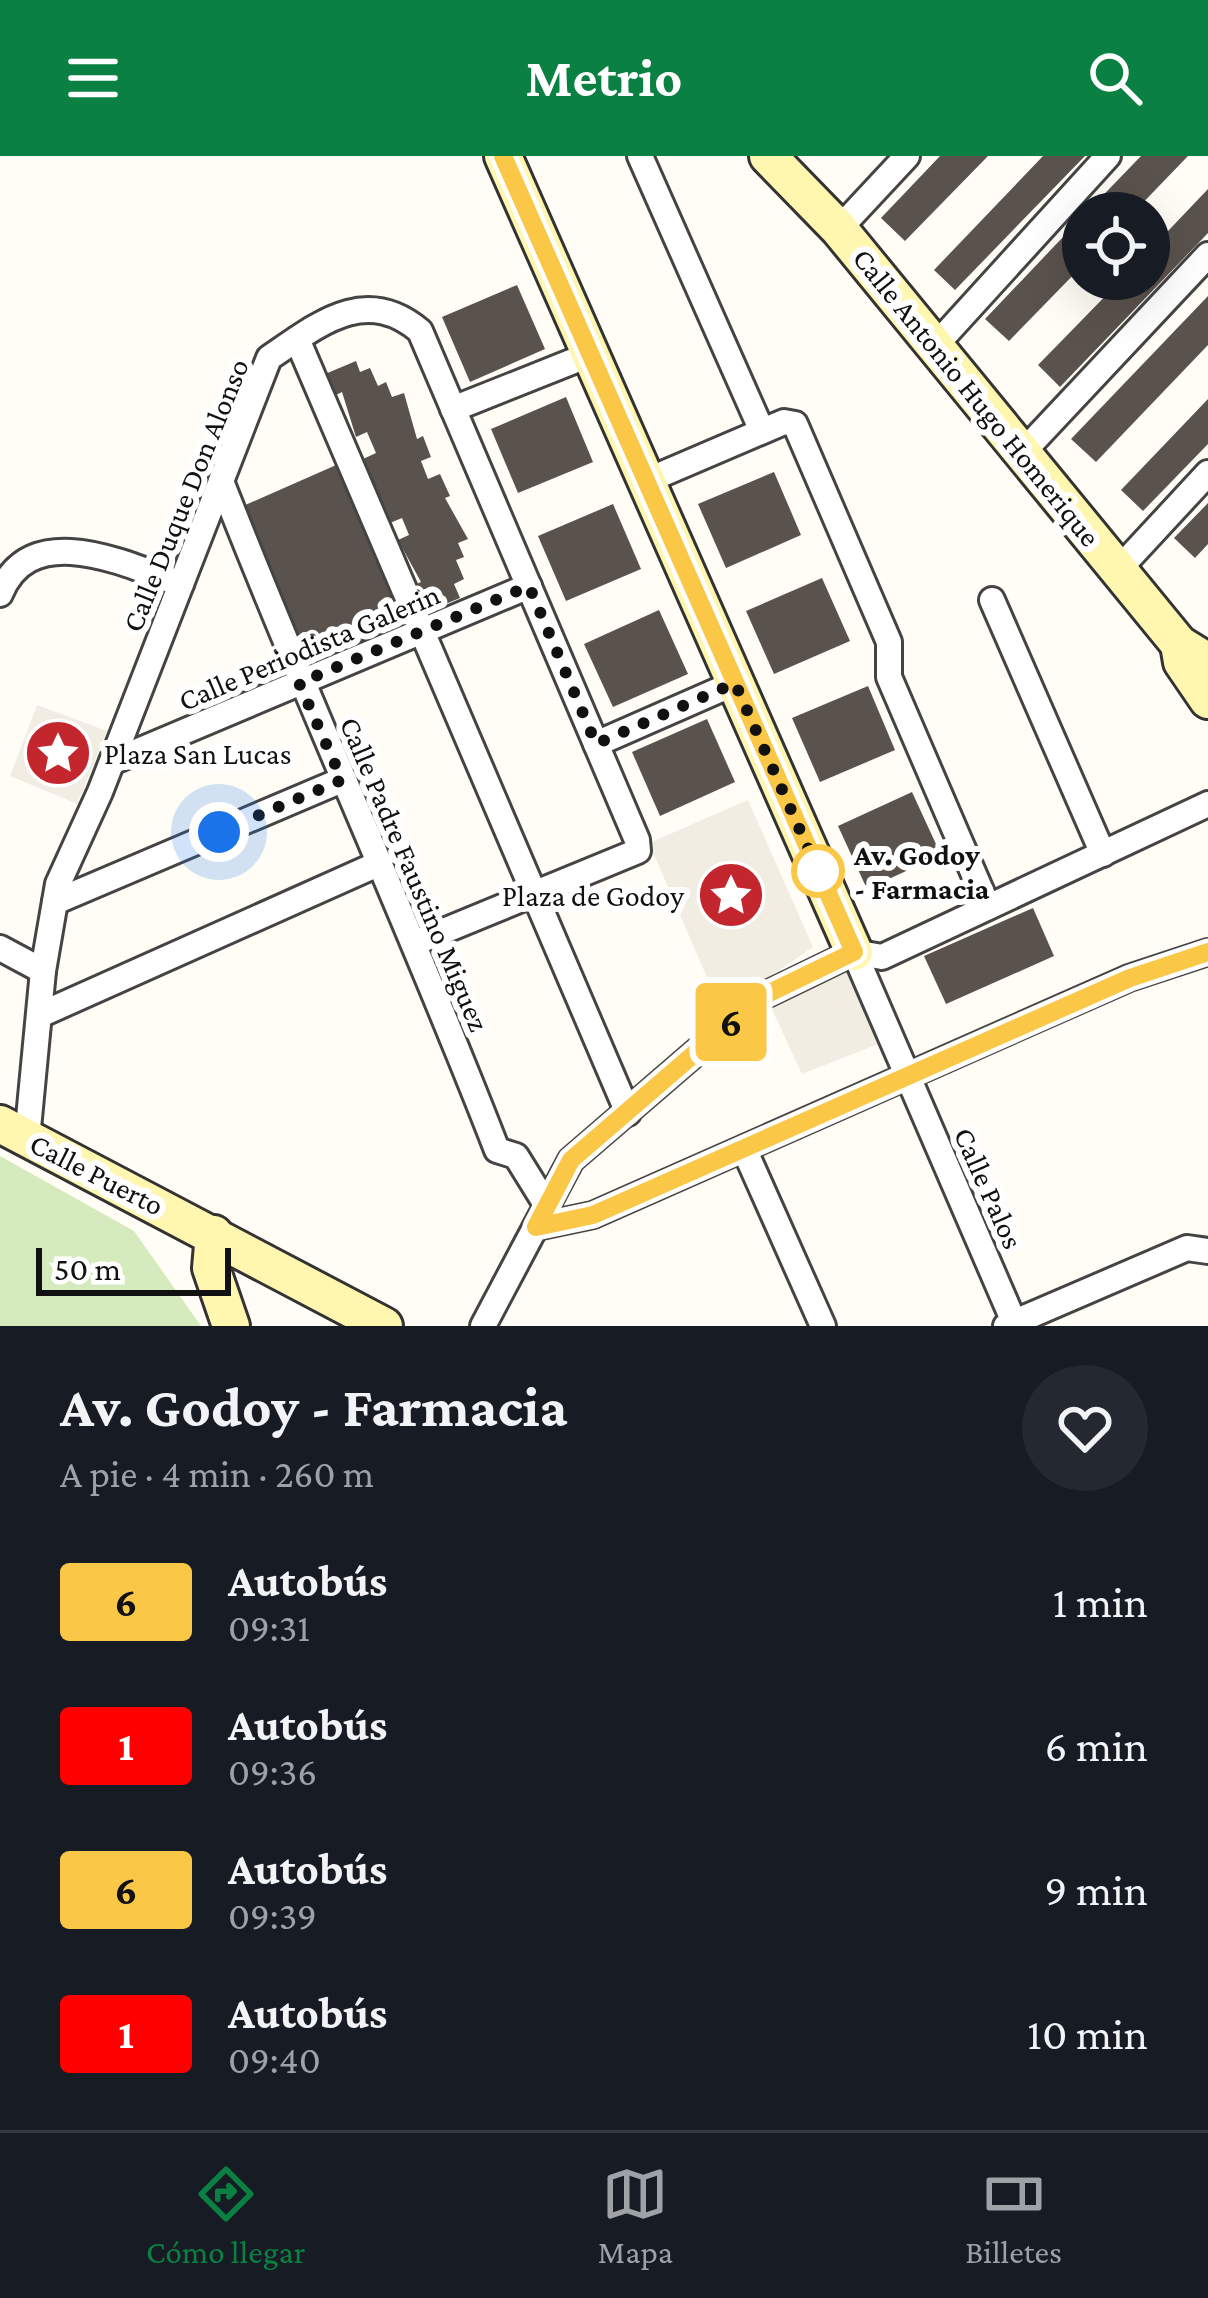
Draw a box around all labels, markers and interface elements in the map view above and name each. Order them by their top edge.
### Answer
icon: menu [60,45,126,111]
icon: search [1082,45,1148,111]
text: Metrio [526,48,682,108]
map controls [1062,192,1170,300]
button: locate [1062,192,1170,300]
street label: Calle Antonio Hugo Homerique [846,241,1107,553]
street label: Calle Duque Don Alonso [115,354,256,637]
street label: Calle Periodista Galerin [174,577,444,717]
street label: Calle Padre Faustino Miguez [333,712,496,1037]
place icon: Plaza San Lucas [23,718,93,788]
place label: Plaza San Lucas [104,737,292,770]
your location [189,802,249,862]
place label: Av. Godoy - Farmacia [853,838,990,905]
marker: Av. Godoy - Farmacia [793,846,843,896]
place icon: Plaza de Godoy [696,860,766,930]
place label: Plaza de Godoy [502,879,684,913]
line badge: 6 [692,983,770,1061]
text: 6 [720,998,742,1045]
street label: Calle Palos [948,1122,1030,1254]
street label: Calle Puerto [25,1126,169,1222]
scale bar [36,1242,231,1295]
text: 50 m [54,1250,121,1287]
button: heart [1022,1365,1148,1491]
text: Av. Godoy - Farmacia [60,1375,567,1438]
text: A pie · 4 min · 260 m [60,1452,374,1495]
text: Autobús [228,1556,387,1606]
text: 1 min [1053,1577,1148,1627]
text: 6 [115,1578,137,1625]
text: 09:31 [228,1606,310,1649]
text: Autobús [228,1700,387,1750]
text: 6 min [1045,1721,1148,1771]
text: 1 [118,1722,134,1769]
text: 09:36 [228,1750,317,1793]
text: Autobús [228,1844,387,1894]
text: 9 min [1045,1865,1148,1915]
text: 6 [115,1866,137,1913]
text: 09:39 [228,1894,317,1937]
text: Autobús [228,1988,387,2038]
text: 10 min [1027,2009,1148,2059]
text: 1 [118,2010,134,2057]
text: 09:40 [228,2038,321,2081]
tab: Cómo llegar [146,2161,306,2270]
tab: Mapa [598,2161,673,2270]
tab: Billetes [965,2161,1062,2270]

